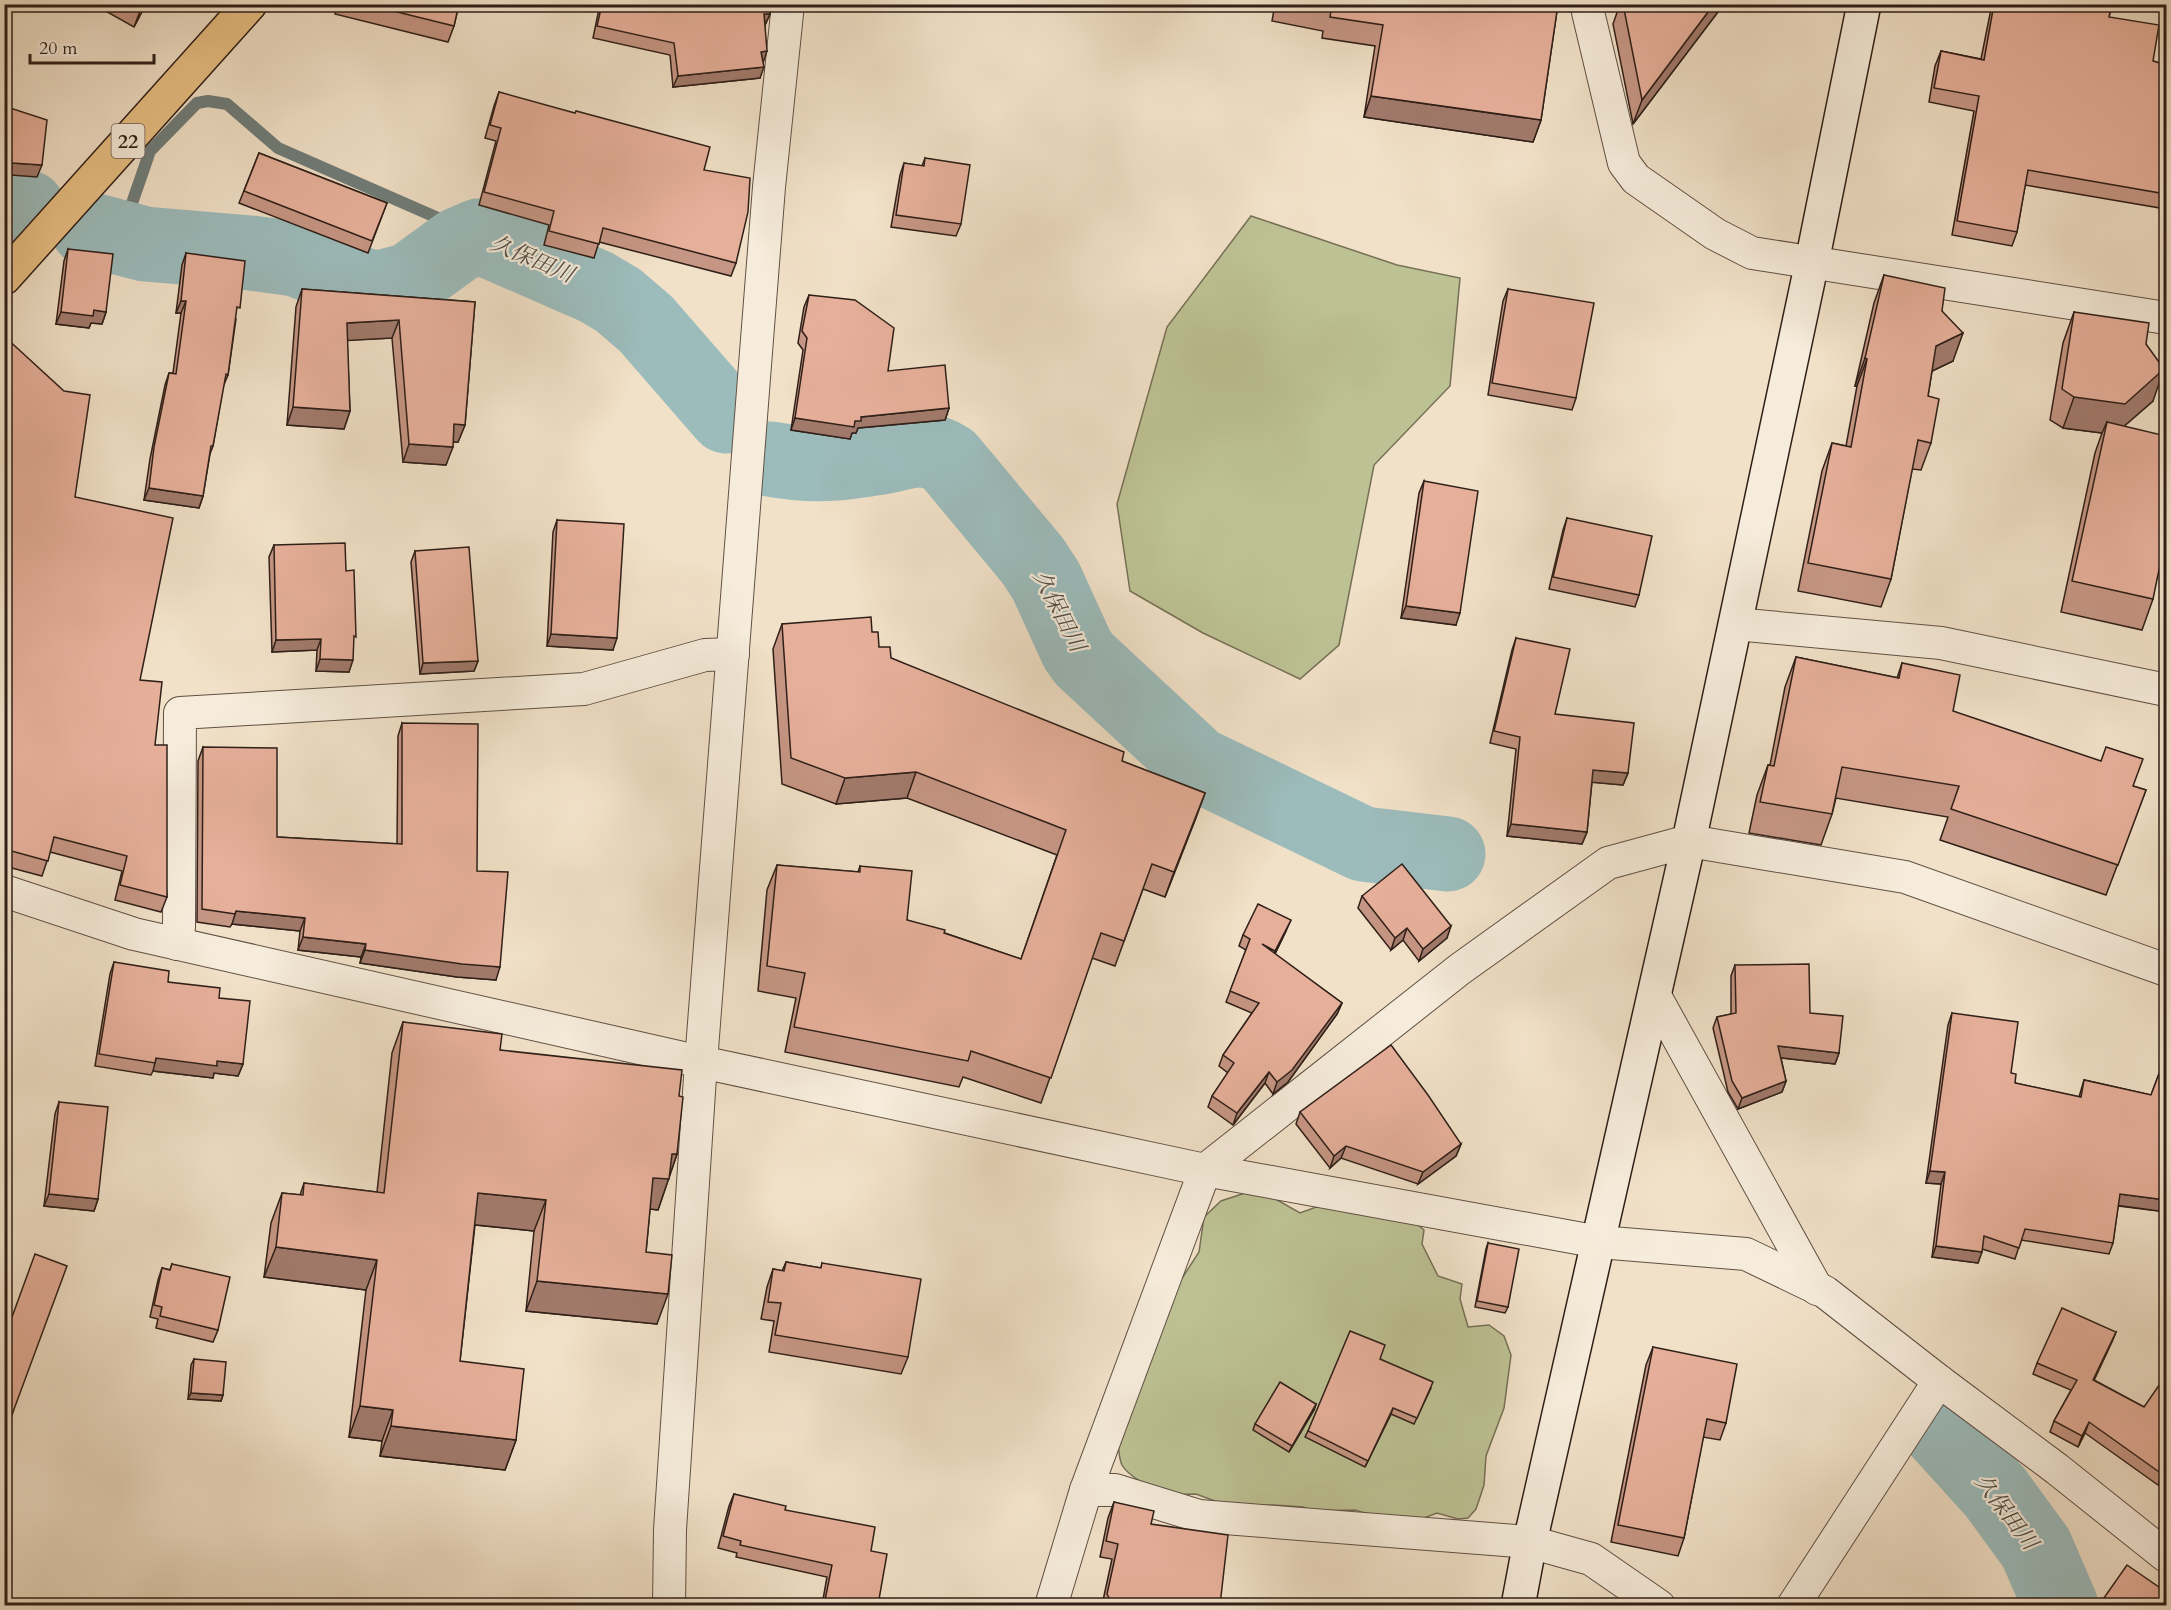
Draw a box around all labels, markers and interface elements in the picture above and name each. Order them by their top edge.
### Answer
scale bar [30,27,154,65]
text: 20 m [39,36,78,61]
road number: 22 [112,124,144,158]
water label: 久保田川 [486,228,580,291]
water label: 久保田川 [1026,565,1093,659]
water label: 久保田川 [1968,1468,2046,1558]

